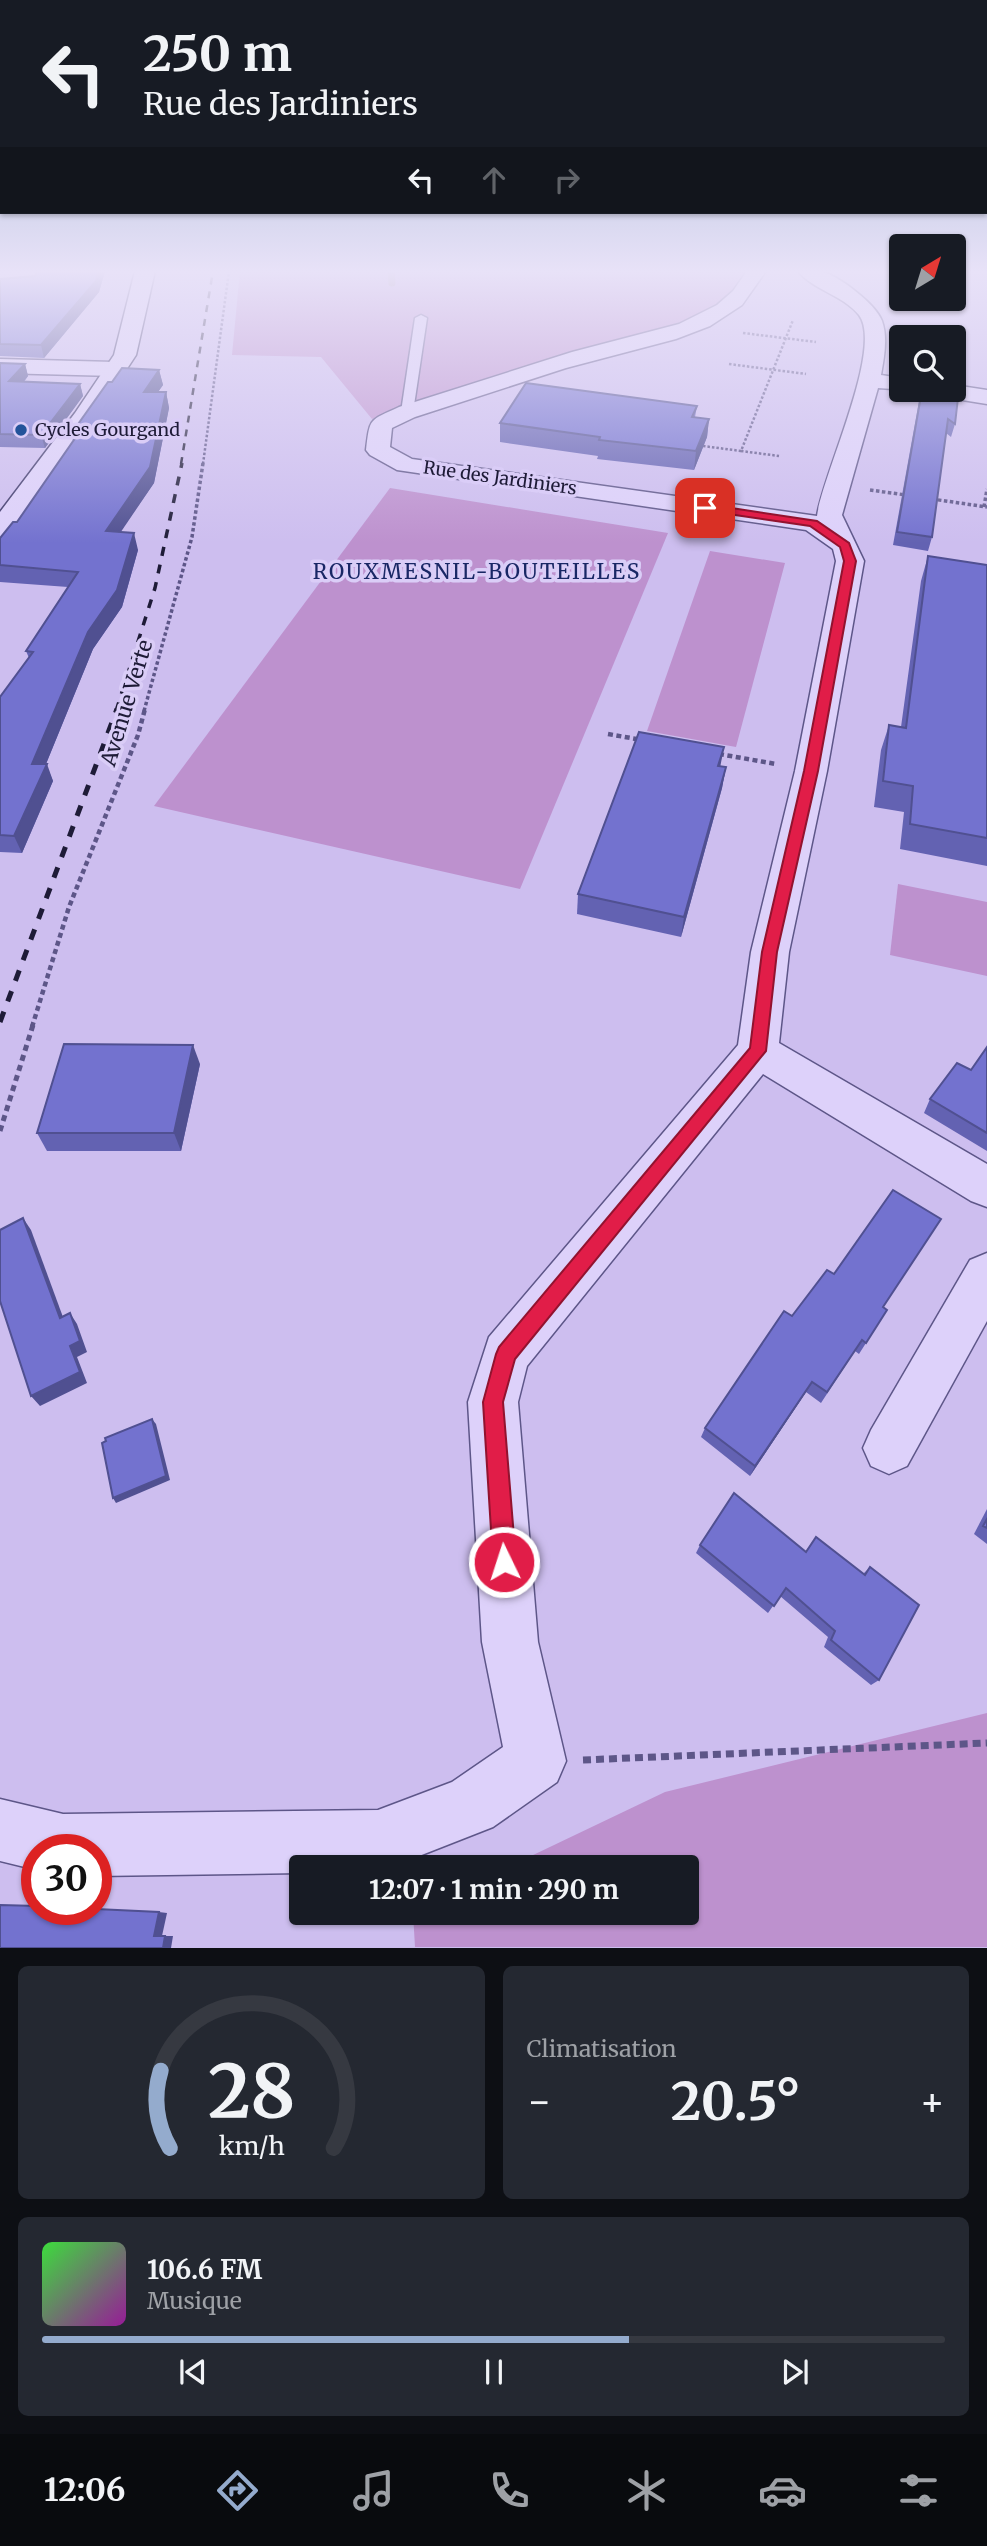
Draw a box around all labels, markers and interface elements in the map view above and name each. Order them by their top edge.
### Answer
text: 250 m [143,23,292,84]
icon: left [28,28,119,119]
text: Rue des Jardiniers [143,84,418,124]
icon: left [402,161,440,199]
icon: ahead [475,161,513,199]
icon: right [548,161,586,199]
north arrow [889,234,966,312]
map controls [889,234,966,402]
button: search [889,325,966,402]
place label: Cycles Gourgand [35,418,180,441]
marker: Cycles Gourgand [13,422,29,438]
street label: Rue des Jardiniers [422,455,578,500]
pin [675,478,735,538]
icon: arrive [686,489,724,527]
district label: ROUXMESNIL-BOUTEILLES [313,558,641,585]
street label: Avenue Verte [94,636,159,770]
position arrow [467,1525,541,1599]
speed limit sign: 30 [21,1834,112,1925]
text: 12:07 · 1 min · 290 m [369,1873,619,1906]
text: Climatisation [527,2034,677,2063]
text: 28 [208,2047,295,2139]
text: 20.5° [671,2069,801,2134]
text: − [527,2078,552,2125]
text: + [920,2078,945,2125]
text: km/h [218,2130,284,2162]
text: 106.6 FM [147,2253,262,2286]
text: Musique [147,2286,242,2315]
icon: previous [174,2353,212,2391]
icon: pause [475,2353,513,2391]
icon: next [776,2353,814,2391]
icon: directions [213,2466,262,2515]
icon: music [349,2466,398,2515]
icon: phone [485,2466,534,2515]
icon: climate [622,2466,671,2515]
icon: car [758,2466,807,2515]
icon: filters [894,2466,943,2515]
text: 12:06 [44,2470,126,2510]

